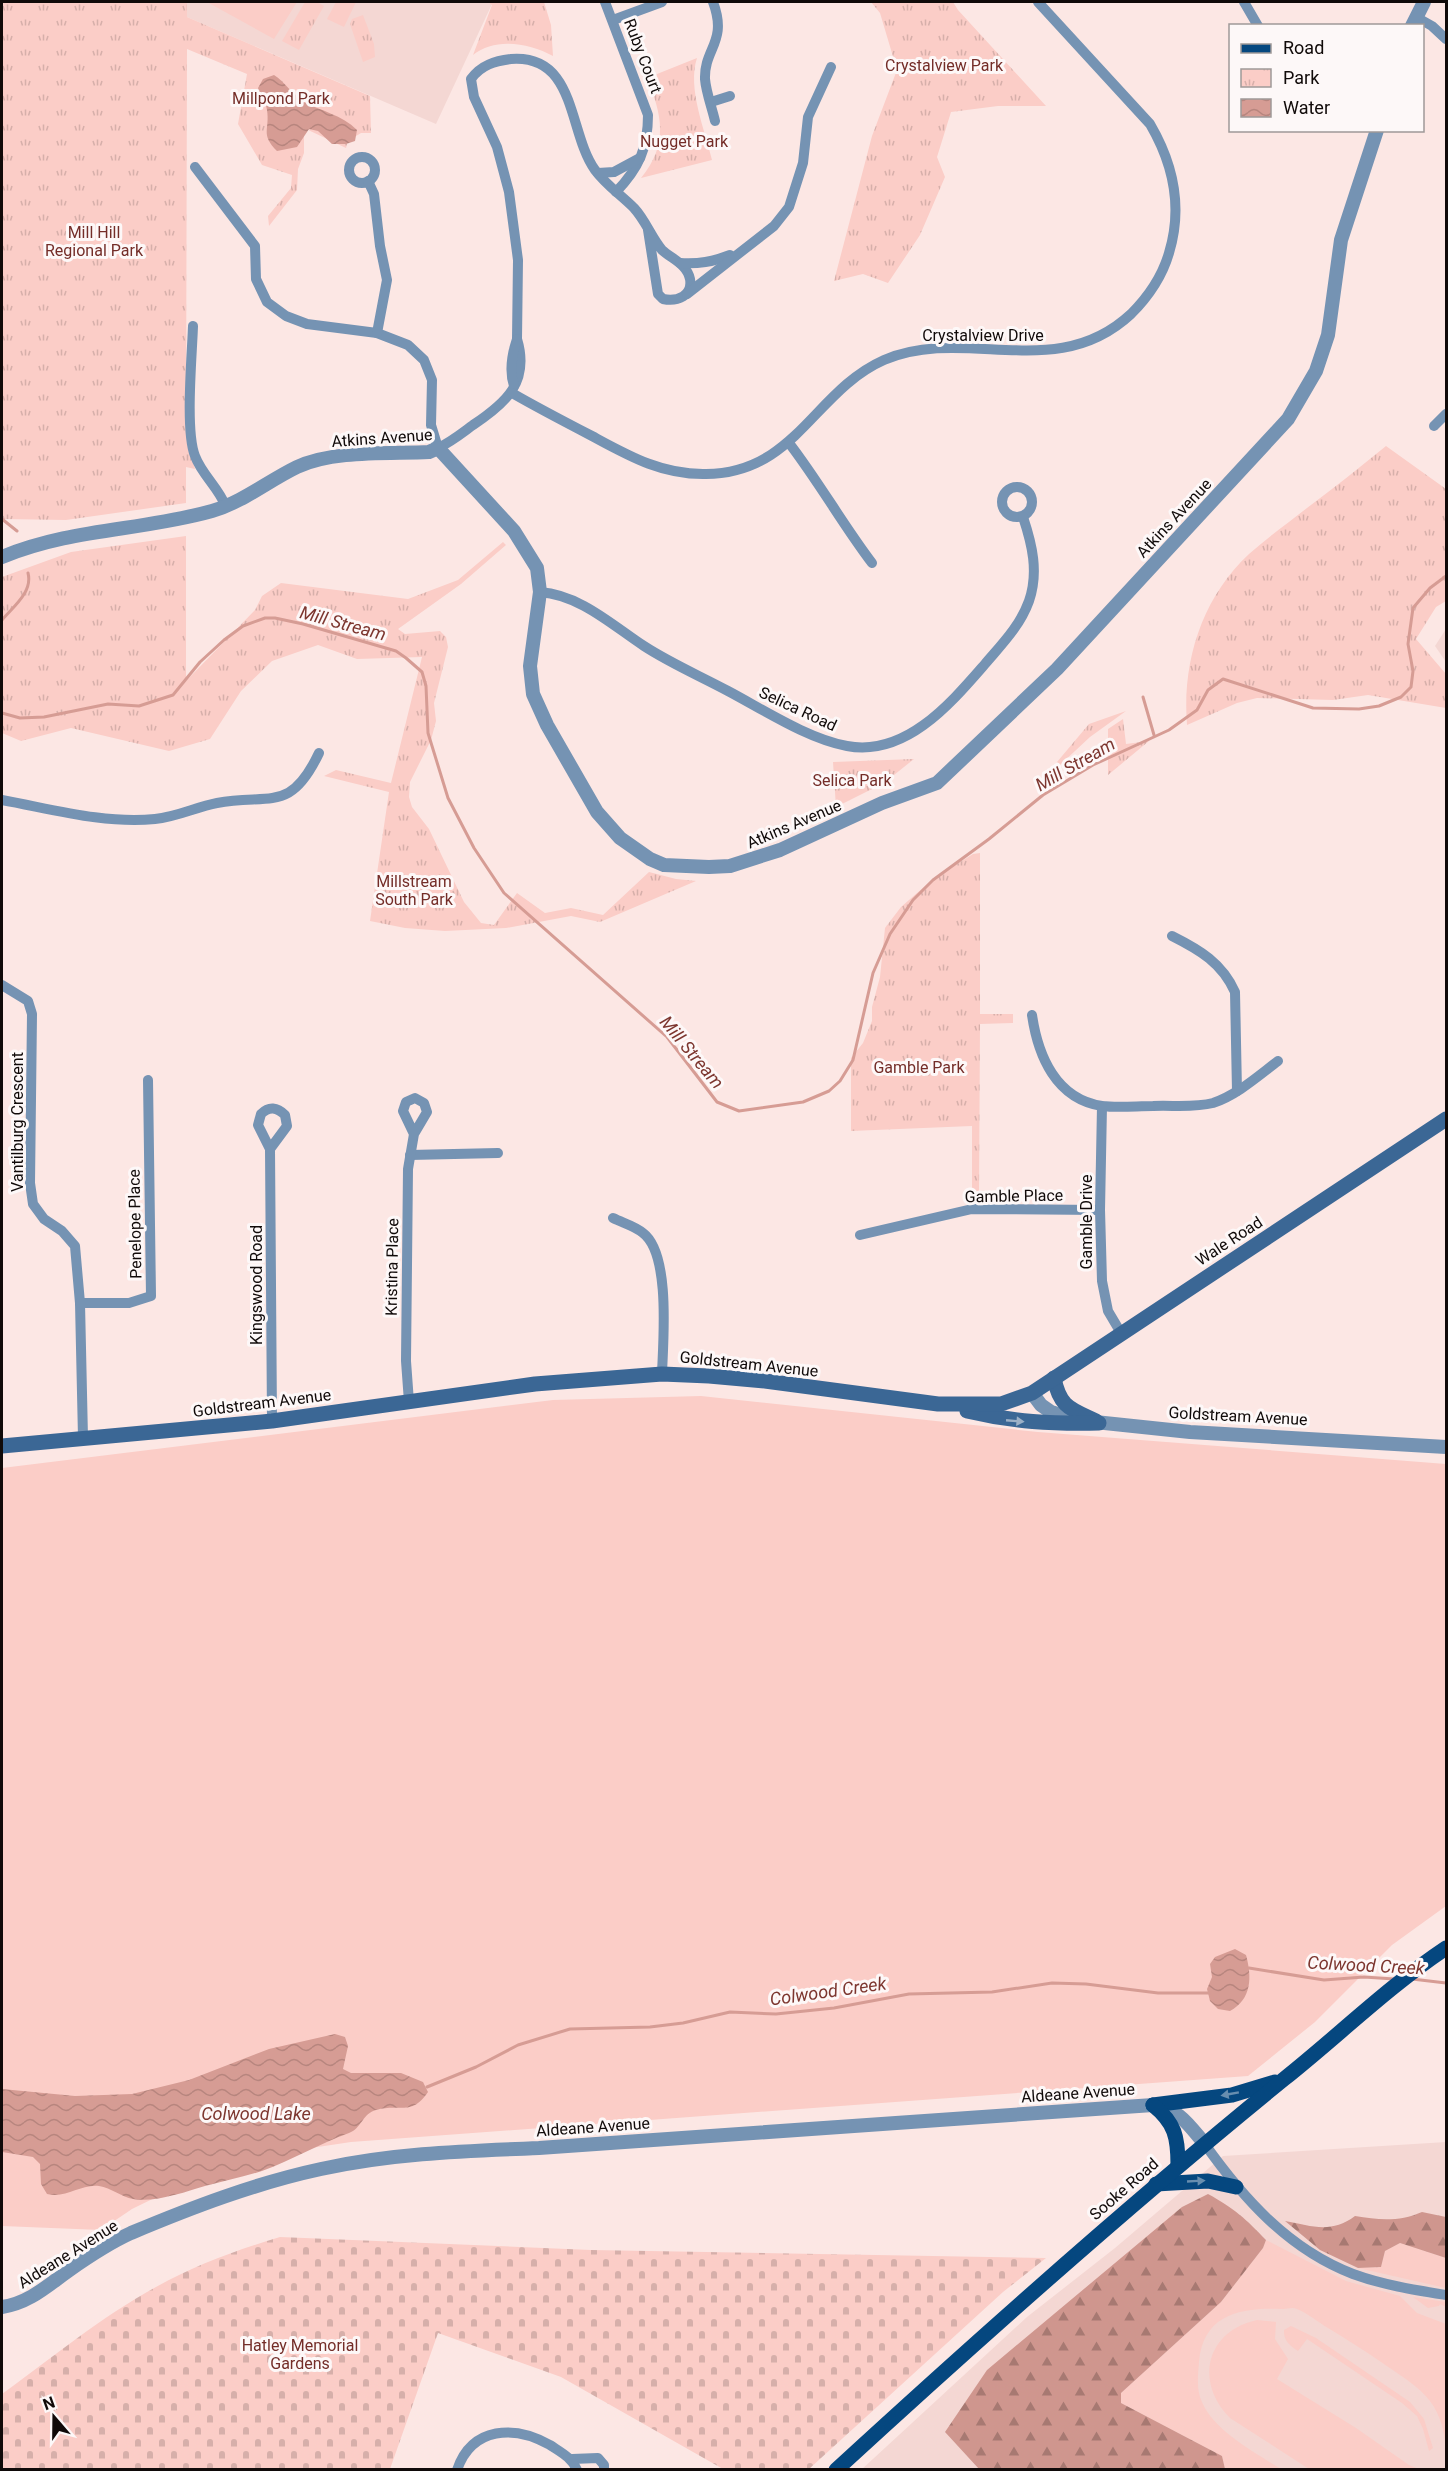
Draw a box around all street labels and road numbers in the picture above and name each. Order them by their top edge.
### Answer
street label: Ruby Court [620,16,666,96]
street label: Crystalview Drive [922,326,1044,345]
street label: Atkins Avenue [331,425,433,451]
street label: Atkins Avenue [1133,475,1215,561]
street label: Selica Road [756,683,840,735]
street label: Atkins Avenue [744,796,844,852]
street label: Vantilburg Crescent [8,1052,27,1192]
street label: Penelope Place [125,1169,145,1279]
street label: Gamble Drive [1077,1175,1096,1269]
street label: Gamble Place [965,1186,1063,1206]
street label: Wale Road [1192,1212,1266,1270]
street label: Kristina Place [382,1218,402,1316]
street label: Kingswood Road [247,1225,266,1345]
street label: Goldstream Avenue [679,1347,819,1381]
street label: Goldstream Avenue [192,1385,332,1421]
street label: Goldstream Avenue [1168,1403,1308,1429]
street label: Aldeane Avenue [1020,2080,1136,2106]
street label: Aldeane Avenue [535,2114,651,2140]
street label: Sooke Road [1086,2154,1162,2224]
street label: Aldeane Avenue [15,2216,121,2292]

